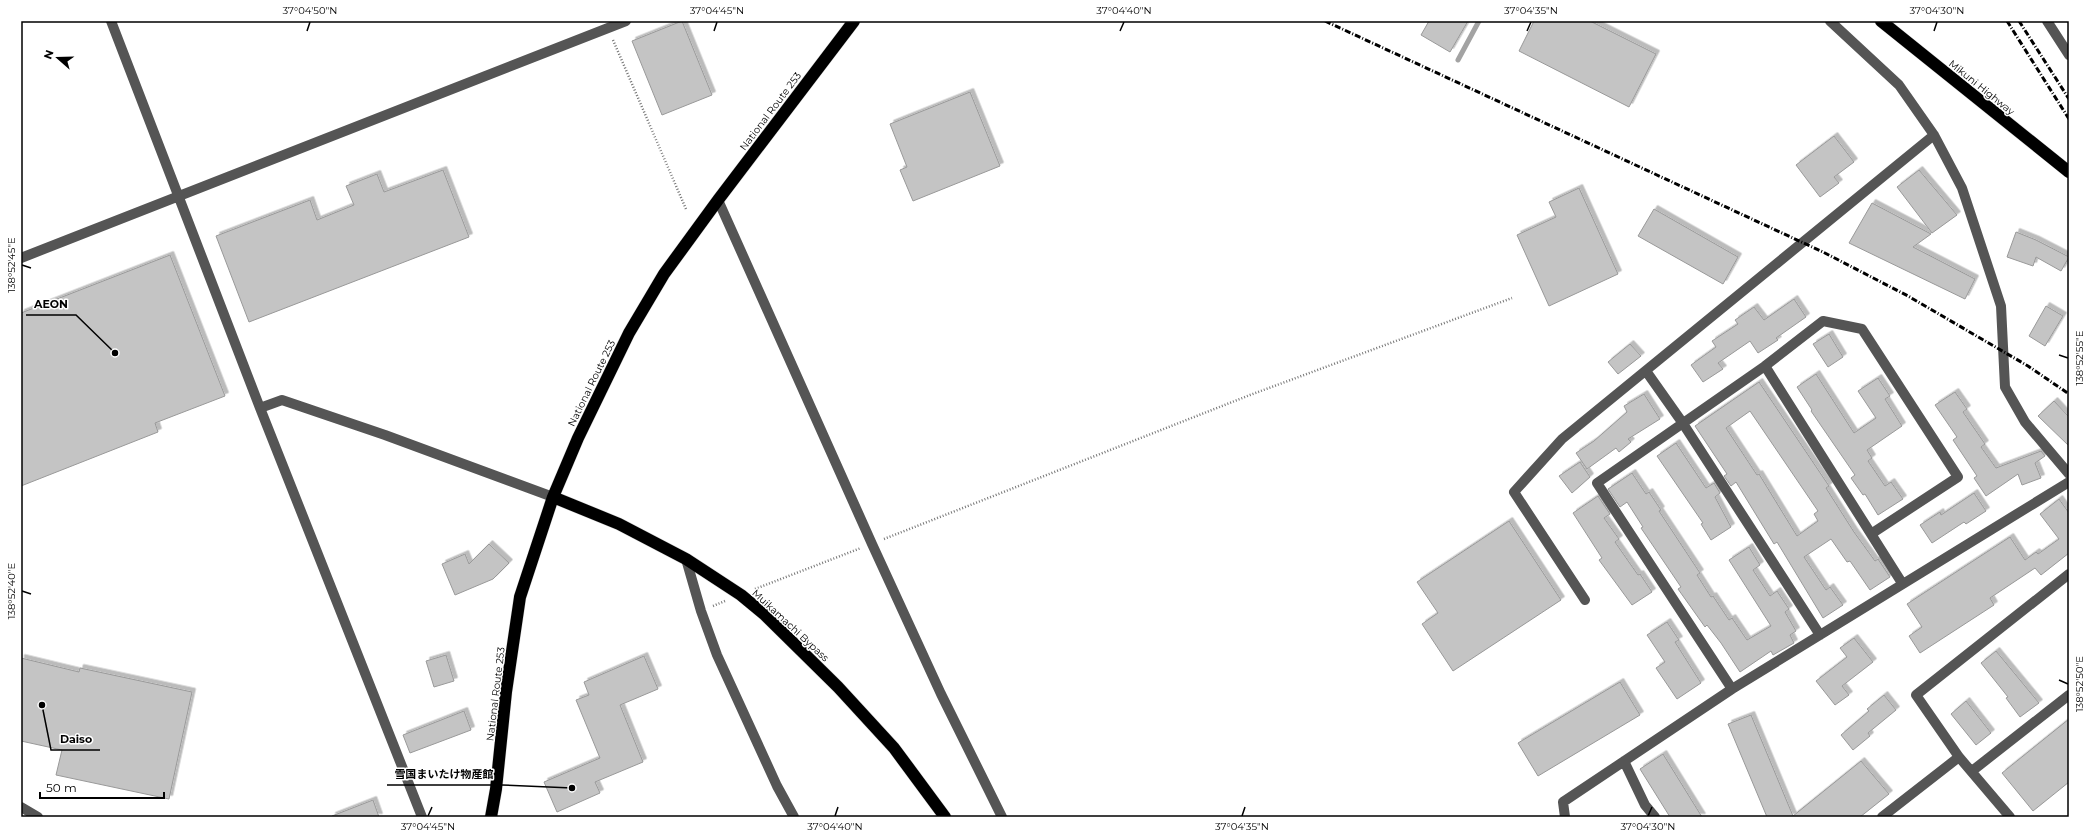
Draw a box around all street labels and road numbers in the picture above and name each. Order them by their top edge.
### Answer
street label: Mikuni Highway [1946,57,2018,118]
street label: National Route 253 [737,69,804,153]
street label: National Route 253 [565,337,618,429]
street label: Muikamachi Bypass [750,586,832,664]
street label: National Route 253 [483,646,508,742]

